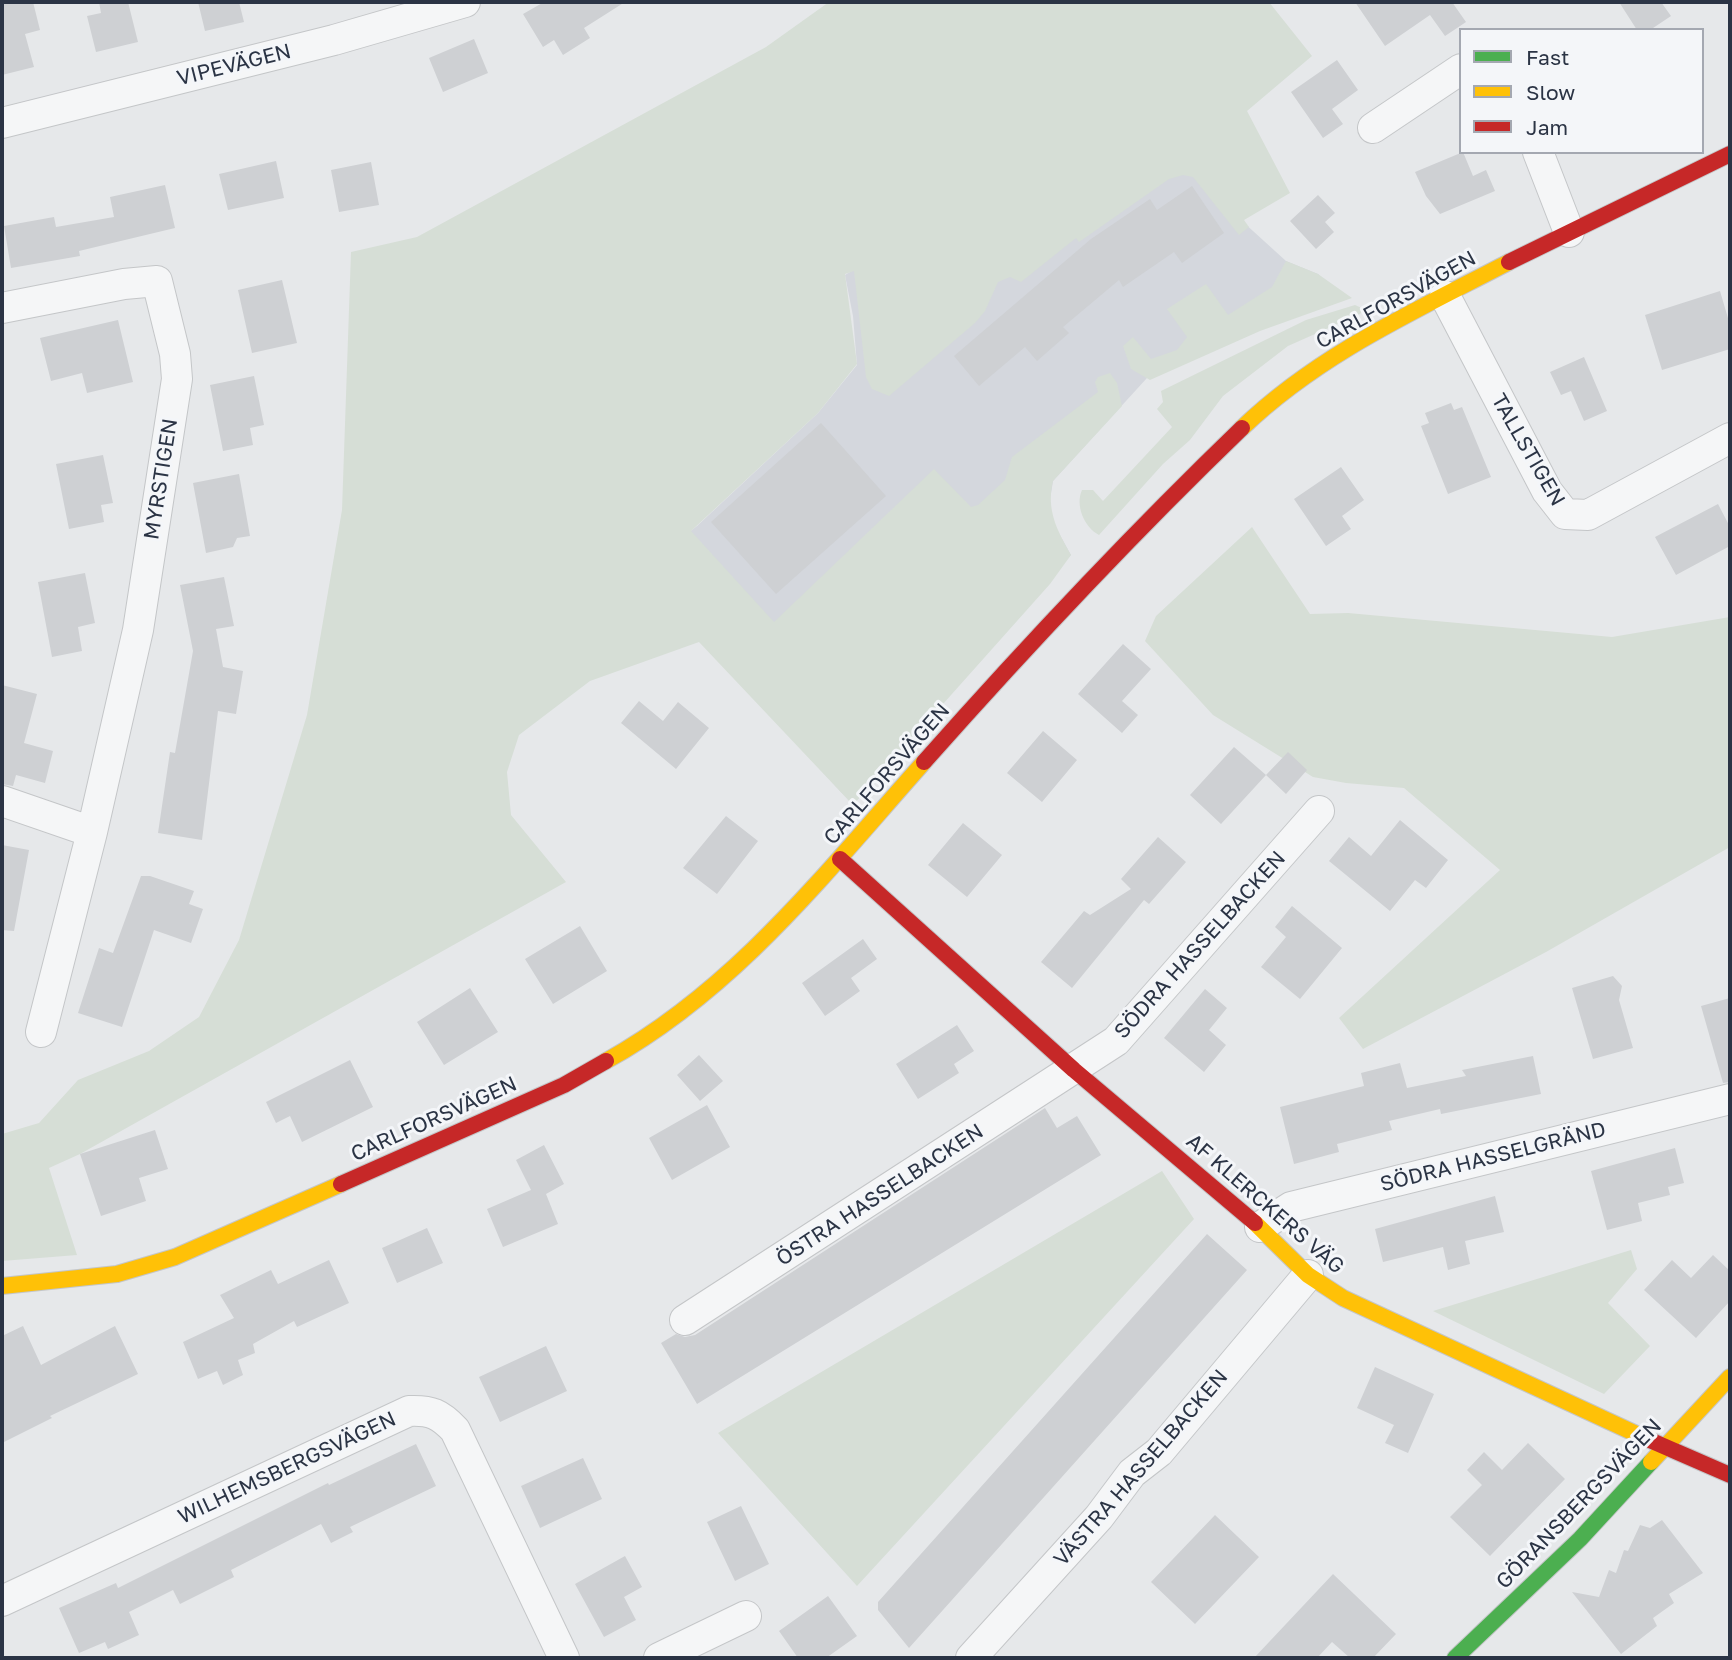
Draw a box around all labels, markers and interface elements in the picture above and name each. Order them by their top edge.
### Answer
legend [1459,28,1704,154]
street label: VIPEVÄGEN [174,39,294,91]
text: Fast [1526,44,1569,70]
text: Slow [1526,79,1575,105]
text: Jam [1526,114,1568,140]
street label: CARLFORSVÄGEN [1312,246,1480,354]
street label: TALLSTIGEN [1486,389,1570,511]
street label: MYRSTIGEN [139,417,183,541]
street label: CARLFORSVÄGEN [819,698,955,850]
street label: SÖDRA HASSELBACKEN [1109,846,1291,1044]
street label: CARLFORSVÄGEN [347,1071,521,1167]
street label: SÖDRA HASSELGRÄND [1378,1117,1608,1197]
street label: ÖSTRA HASSELBACKEN [772,1119,988,1271]
street label: AF KLERCKERS VÄG [1181,1129,1349,1279]
street label: VÄSTRA HASSELBACKEN [1049,1365,1233,1571]
street label: WILHEMSBERGSVÄGEN [174,1406,400,1530]
street label: GÖRANSBERGSVÄGEN [1491,1414,1667,1594]

